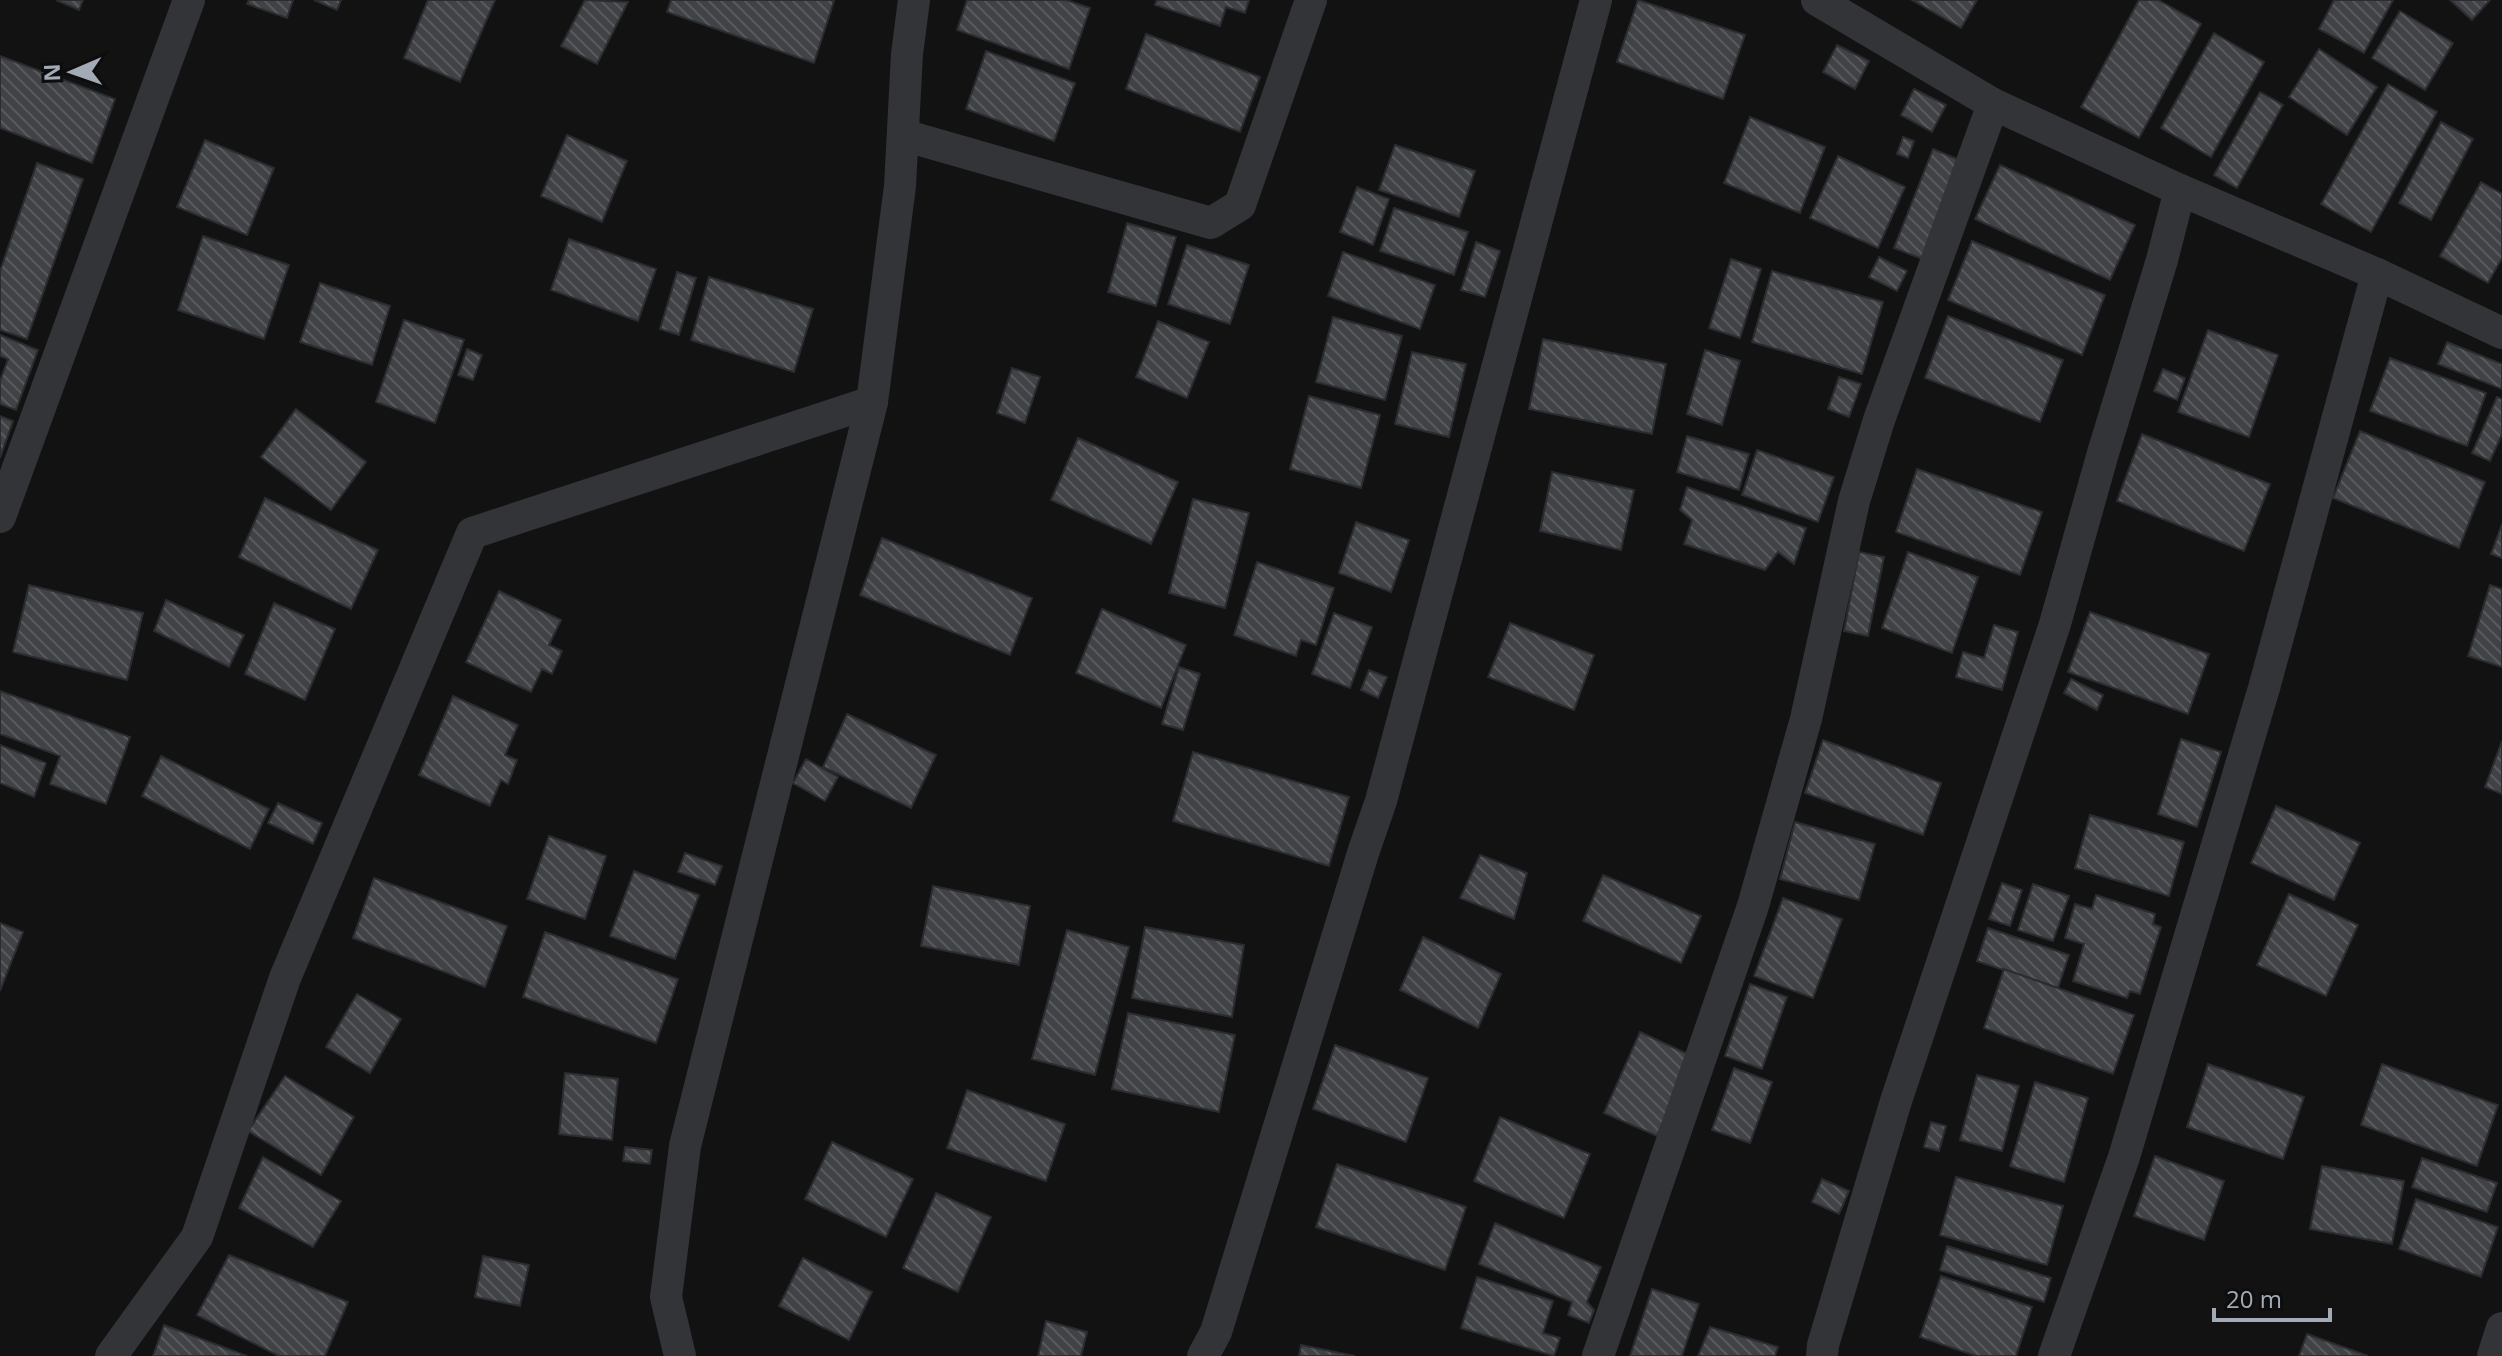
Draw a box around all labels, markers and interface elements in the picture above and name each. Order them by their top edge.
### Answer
north arrow [32,32,112,112]
text: N [36,63,66,82]
scale bar [2214,1272,2330,1322]
text: 20 m [2226,1282,2282,1315]

